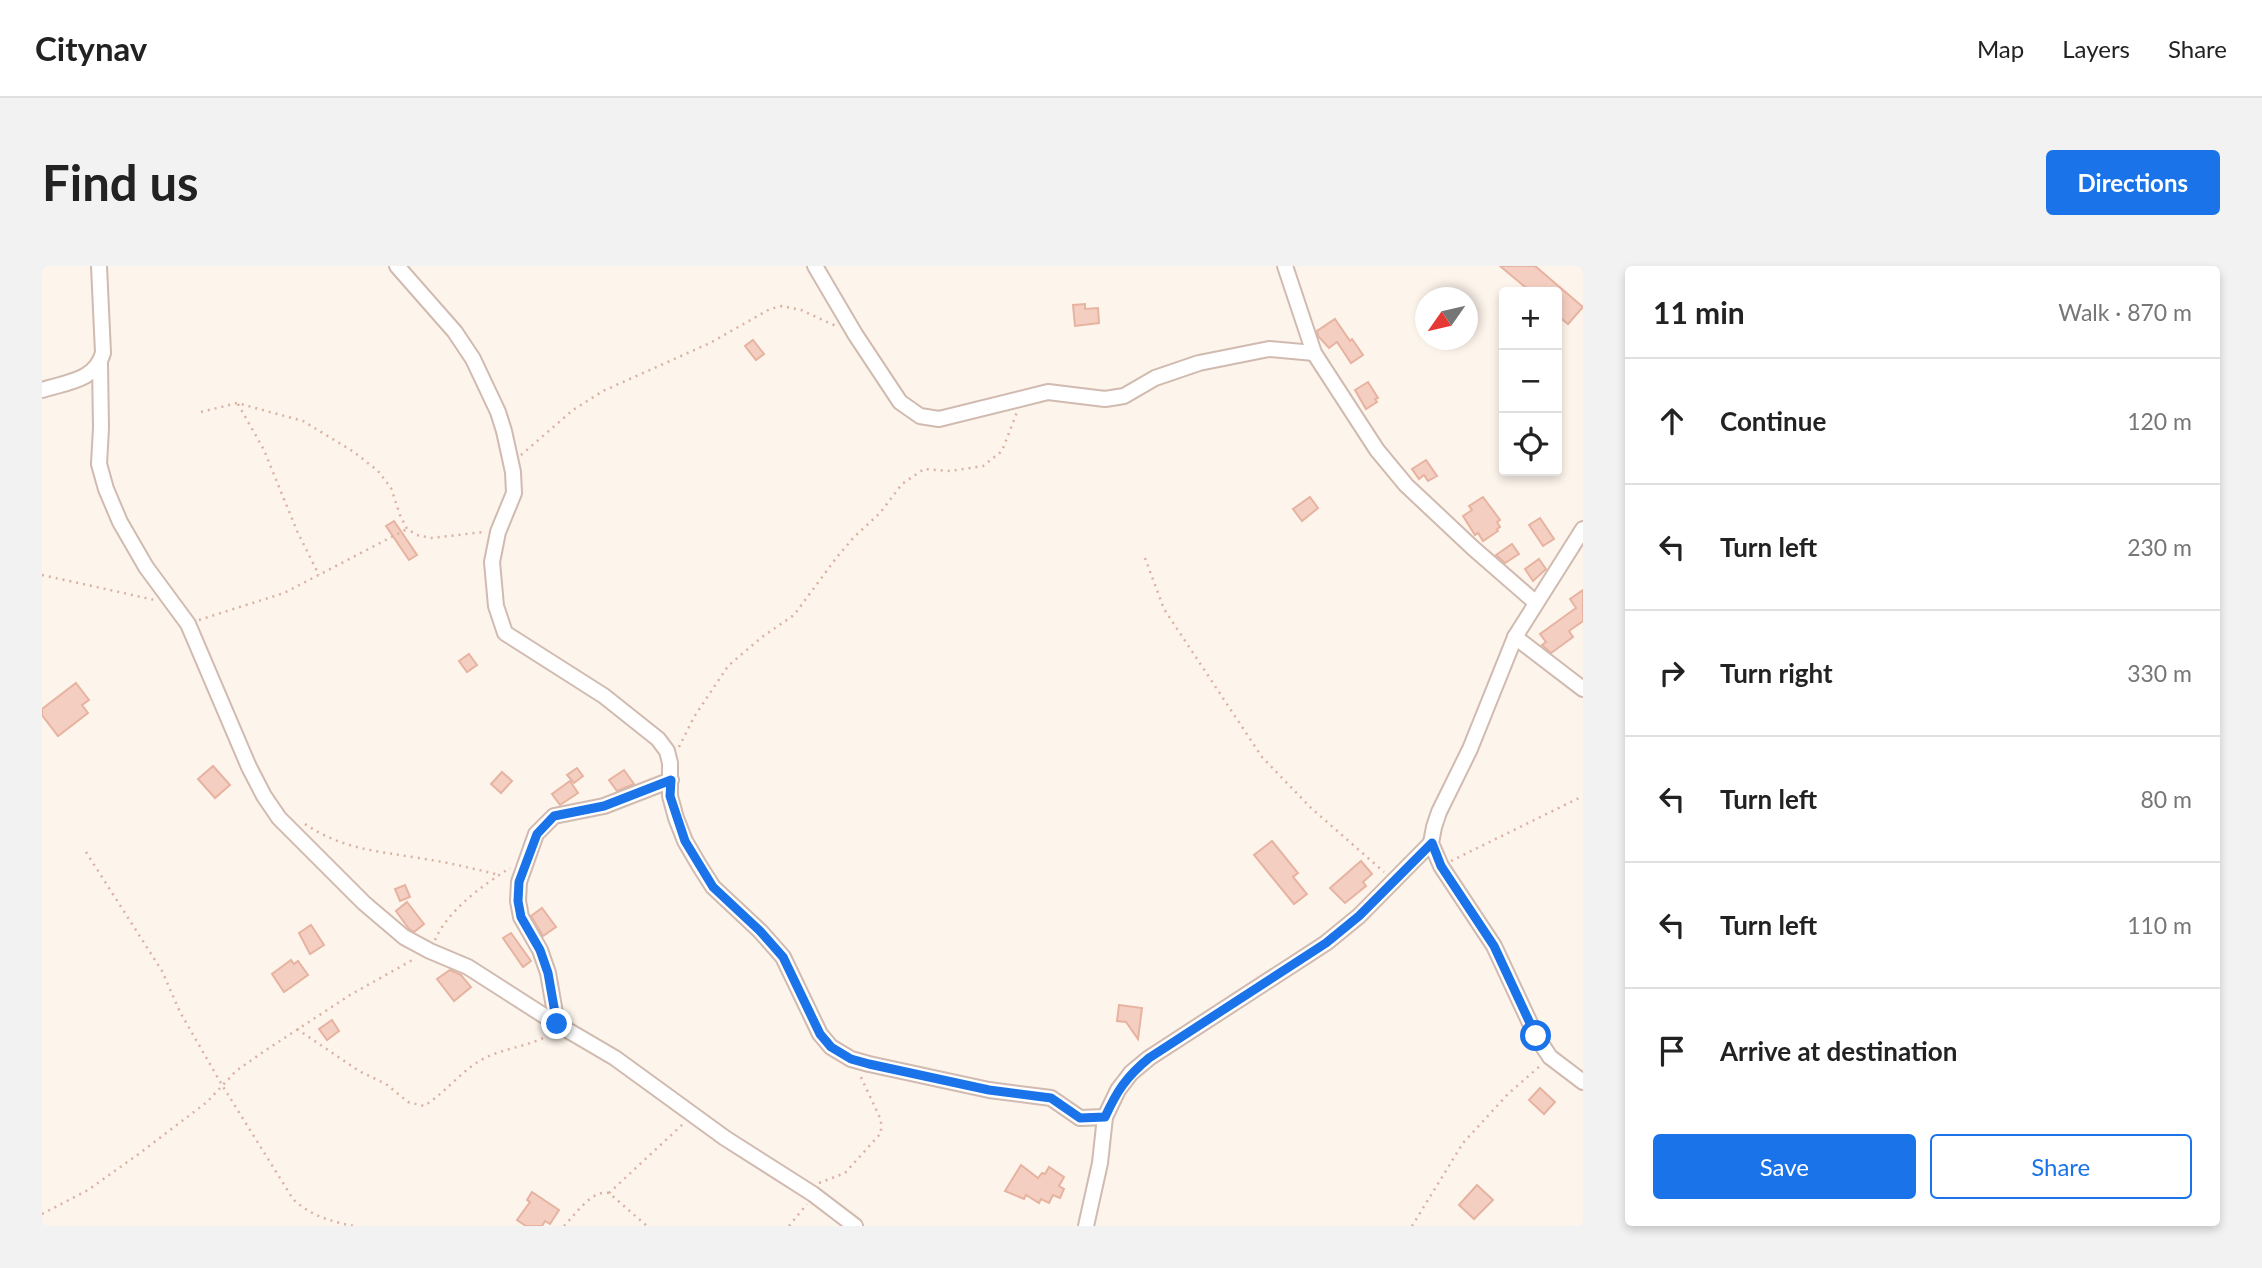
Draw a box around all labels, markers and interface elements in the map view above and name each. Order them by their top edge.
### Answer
text: Citynav [35,28,147,68]
text: Map [1977,34,2024,63]
text: Layers [2062,34,2130,63]
text: Share [2168,34,2227,63]
button: Directions [2046,150,2220,215]
text: Find us [42,153,199,211]
north arrow [1415,287,1478,350]
map controls [1499,287,1562,476]
button: + [1499,287,1562,350]
text: 11 min [1653,294,1745,330]
text: Walk · 870 m [2058,298,2192,326]
button: − [1499,350,1562,413]
icon: ahead [1653,402,1691,440]
text: Continue [1720,405,1826,437]
text: 120 m [2127,407,2192,435]
button: locate [1499,413,1562,476]
icon: left [1653,528,1691,566]
text: Turn left [1720,531,1817,563]
text: 230 m [2127,533,2192,561]
icon: right [1653,654,1691,692]
text: Turn right [1720,657,1833,689]
text: 330 m [2127,659,2192,687]
icon: left [1653,780,1691,818]
text: Turn left [1720,783,1817,815]
text: 80 m [2141,785,2192,813]
icon: left [1653,906,1691,944]
text: Turn left [1720,909,1817,941]
text: 110 m [2127,911,2192,939]
route end [541,1008,572,1039]
route start [1520,1020,1551,1051]
icon: arrive [1653,1032,1691,1070]
text: Arrive at destination [1720,1035,1957,1067]
button: Save [1653,1134,1916,1199]
button: Share [1930,1134,2192,1199]

